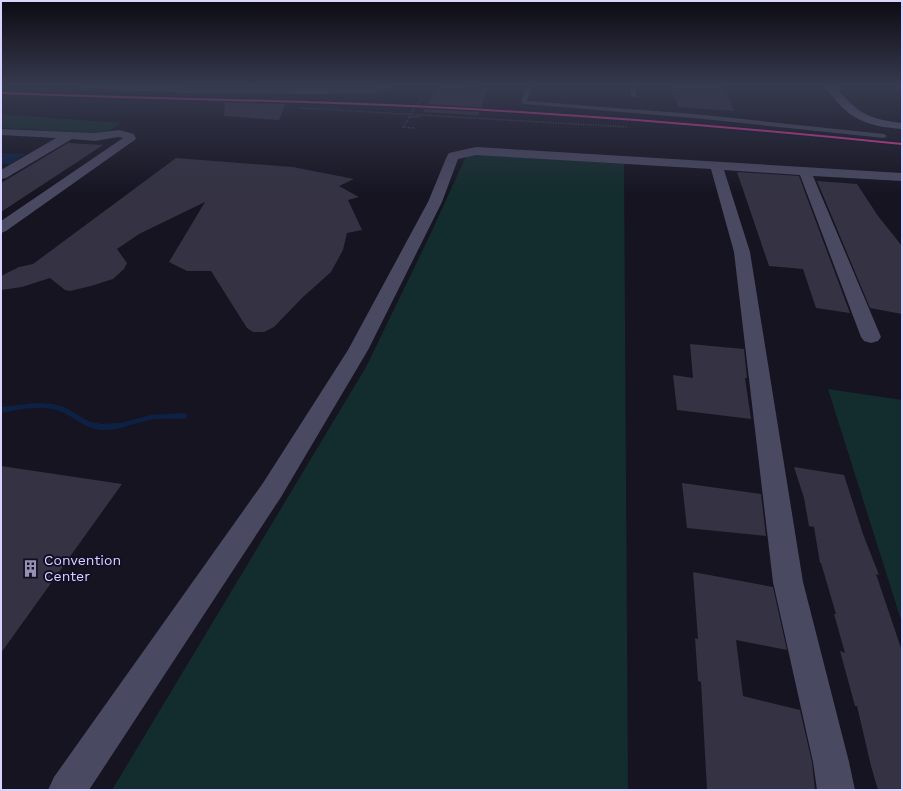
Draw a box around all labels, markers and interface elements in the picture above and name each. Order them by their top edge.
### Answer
place label: Convention Center [44,552,121,584]
building icon: Convention Center [21,558,41,578]

